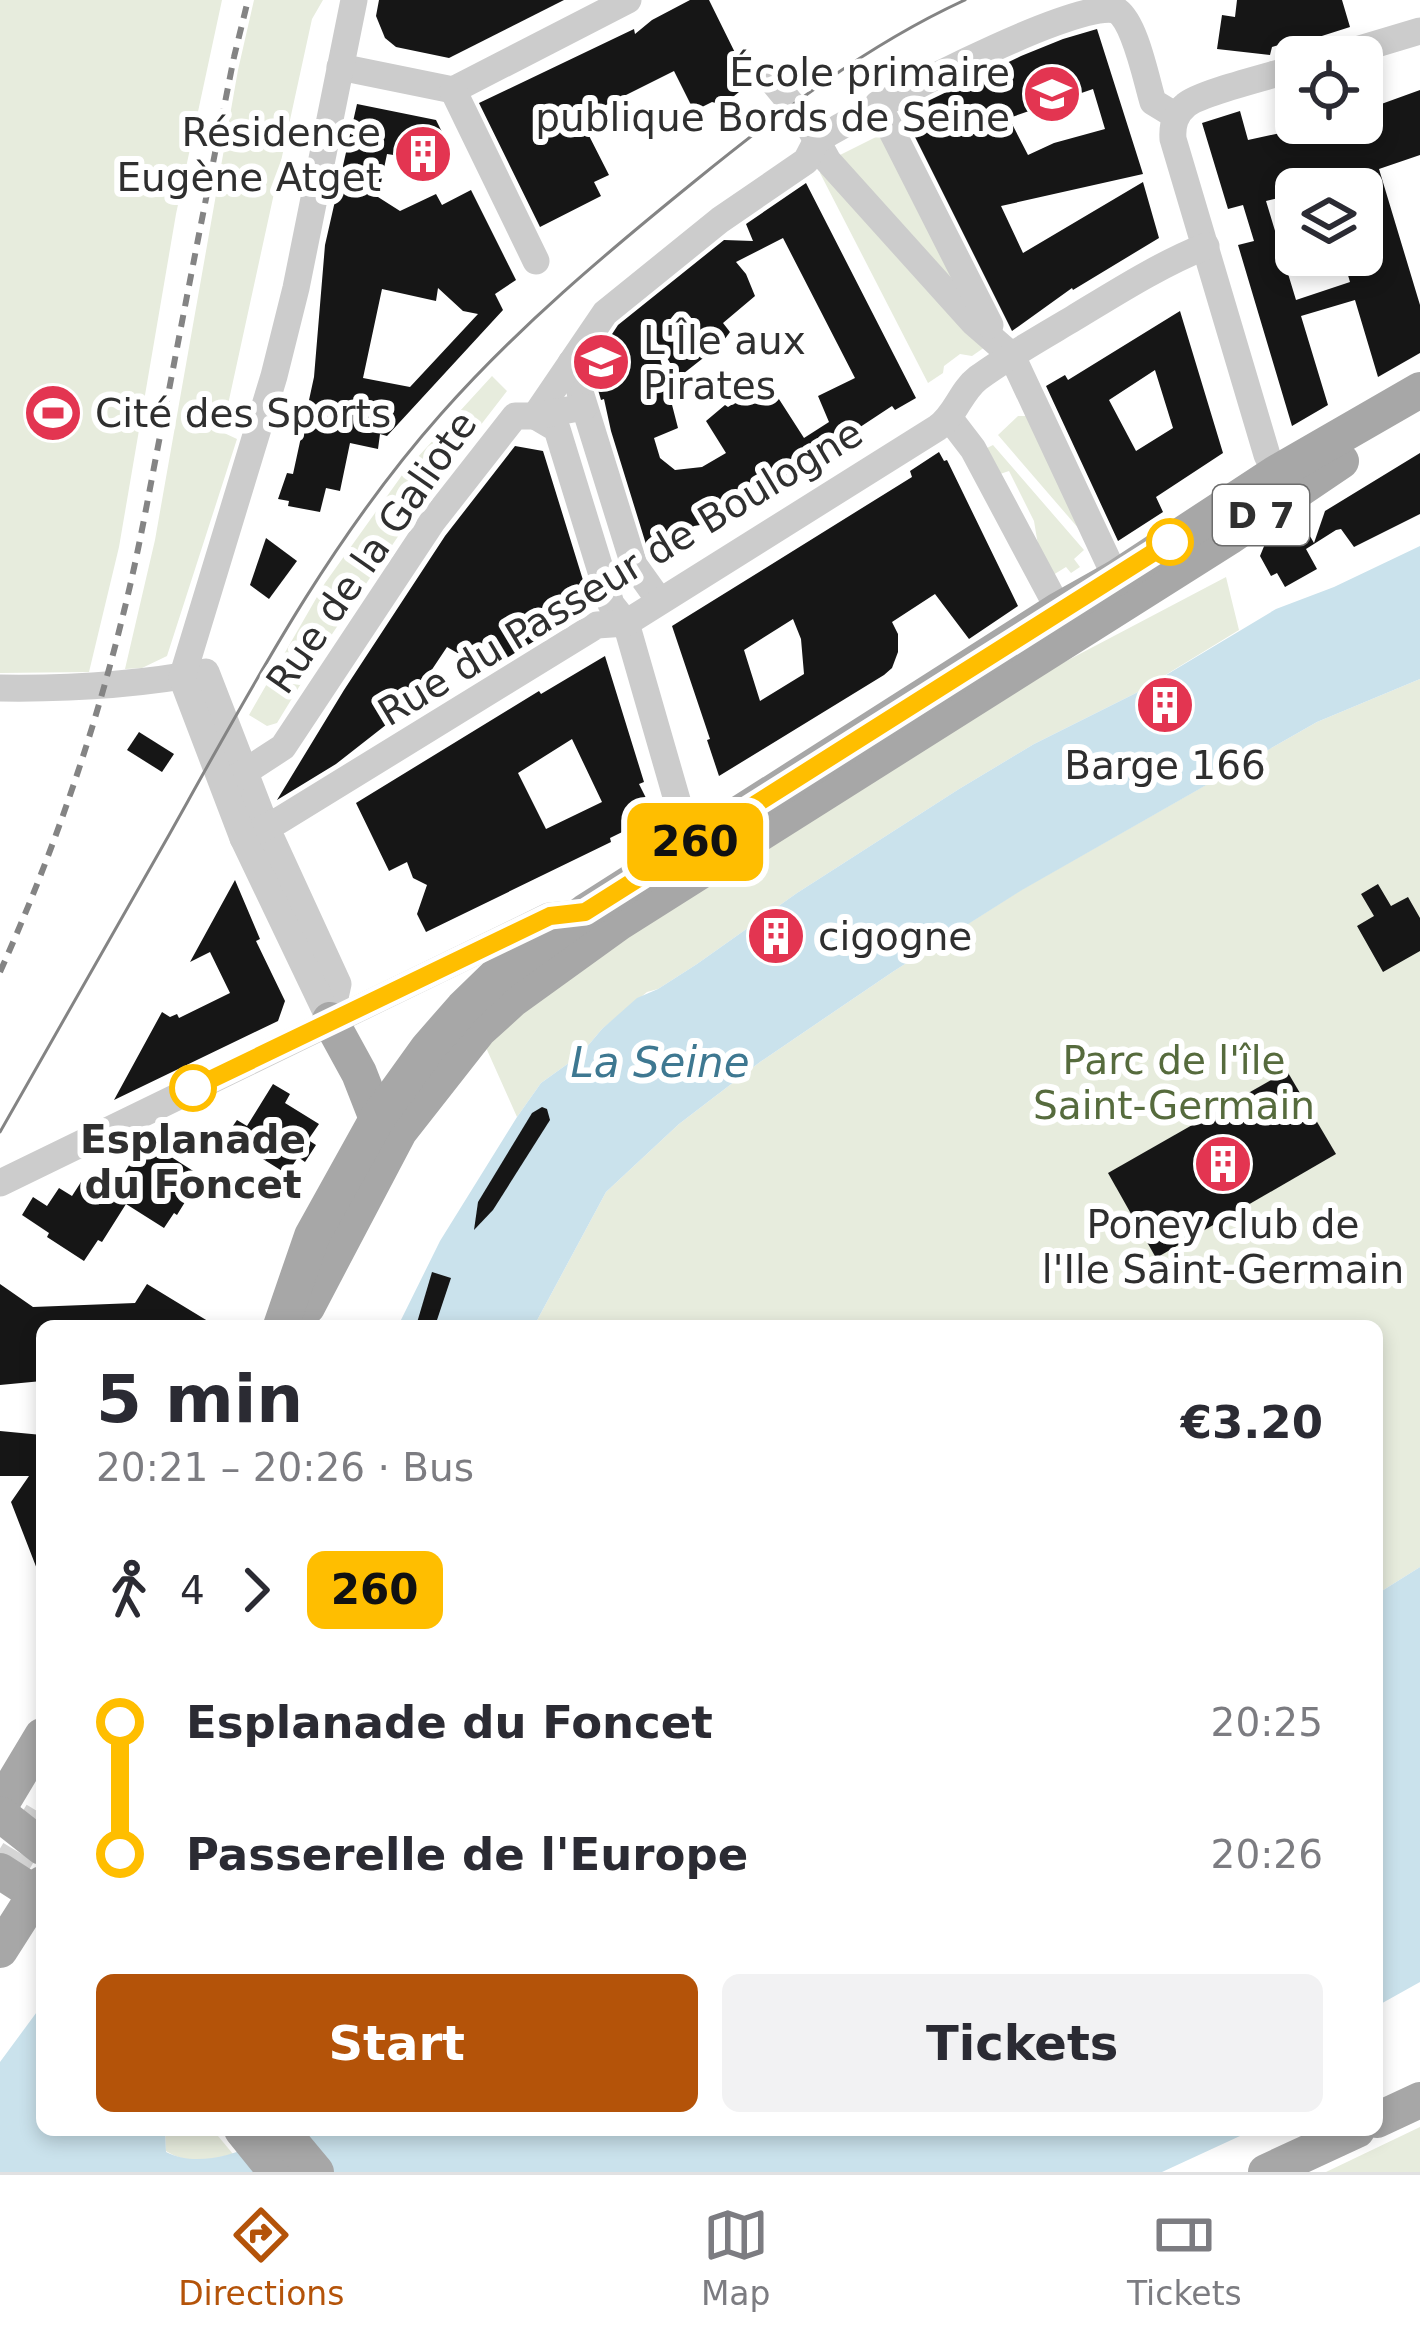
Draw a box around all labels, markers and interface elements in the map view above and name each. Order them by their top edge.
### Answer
map controls [1275,36,1383,276]
button: locate [1275,36,1383,144]
place label: École primaire publique Bords de Seine [535,49,1010,140]
school or university icon: École primaire publique Bords de Seine [1021,63,1083,125]
place label: Résidence Eugène Atget [116,110,381,200]
building icon: Résidence Eugène Atget [392,123,454,185]
button: layers [1275,168,1383,276]
place label: L'Île aux Pirates [643,317,806,408]
school or university icon: L'Île aux Pirates [570,331,632,393]
sports icon: Cité des Sports [22,382,84,444]
place label: Cité des Sports [95,391,391,436]
street label: Rue de la Galiote [257,403,486,702]
street label: Rue du Passeur de Boulogne [370,410,870,735]
road number: D 7 [1213,485,1309,545]
unlabelled marker [1148,520,1192,564]
building icon: Barge 166 [1134,674,1196,736]
place label: Barge 166 [1064,743,1266,788]
line badge: 260 [626,803,764,881]
text: 260 [651,817,739,866]
building icon: cigogne [745,905,807,967]
place label: cigogne [818,914,972,959]
water label: La Seine [570,1038,750,1087]
park label: Parc de l'île Saint-Germain [1033,1038,1315,1128]
marker: Esplanade du Foncet [171,1066,215,1110]
place label: Esplanade du Foncet [80,1117,306,1207]
building icon: Poney club de l'Ile Saint-Germain [1192,1133,1254,1195]
place label: Poney club de l'Ile Saint-Germain [1042,1202,1404,1292]
text: 5 min [96,1361,303,1438]
text: €3.20 [1181,1396,1323,1449]
text: 20:21 – 20:26 · Bus [96,1445,474,1490]
icon: walk [96,1557,162,1623]
icon: forward [223,1557,289,1623]
text: 260 [331,1565,419,1614]
text: 4 [180,1568,205,1613]
text: Esplanade du Foncet [186,1696,713,1749]
text: 20:25 [1211,1700,1323,1745]
text: Passerelle de l'Europe [186,1828,748,1881]
text: 20:26 [1211,1832,1323,1877]
button: Start [96,1974,698,2112]
button: Tickets [722,1974,1323,2112]
tab: Directions [178,2202,344,2313]
tab: Map [701,2202,771,2313]
tab: Tickets [1127,2202,1242,2313]

